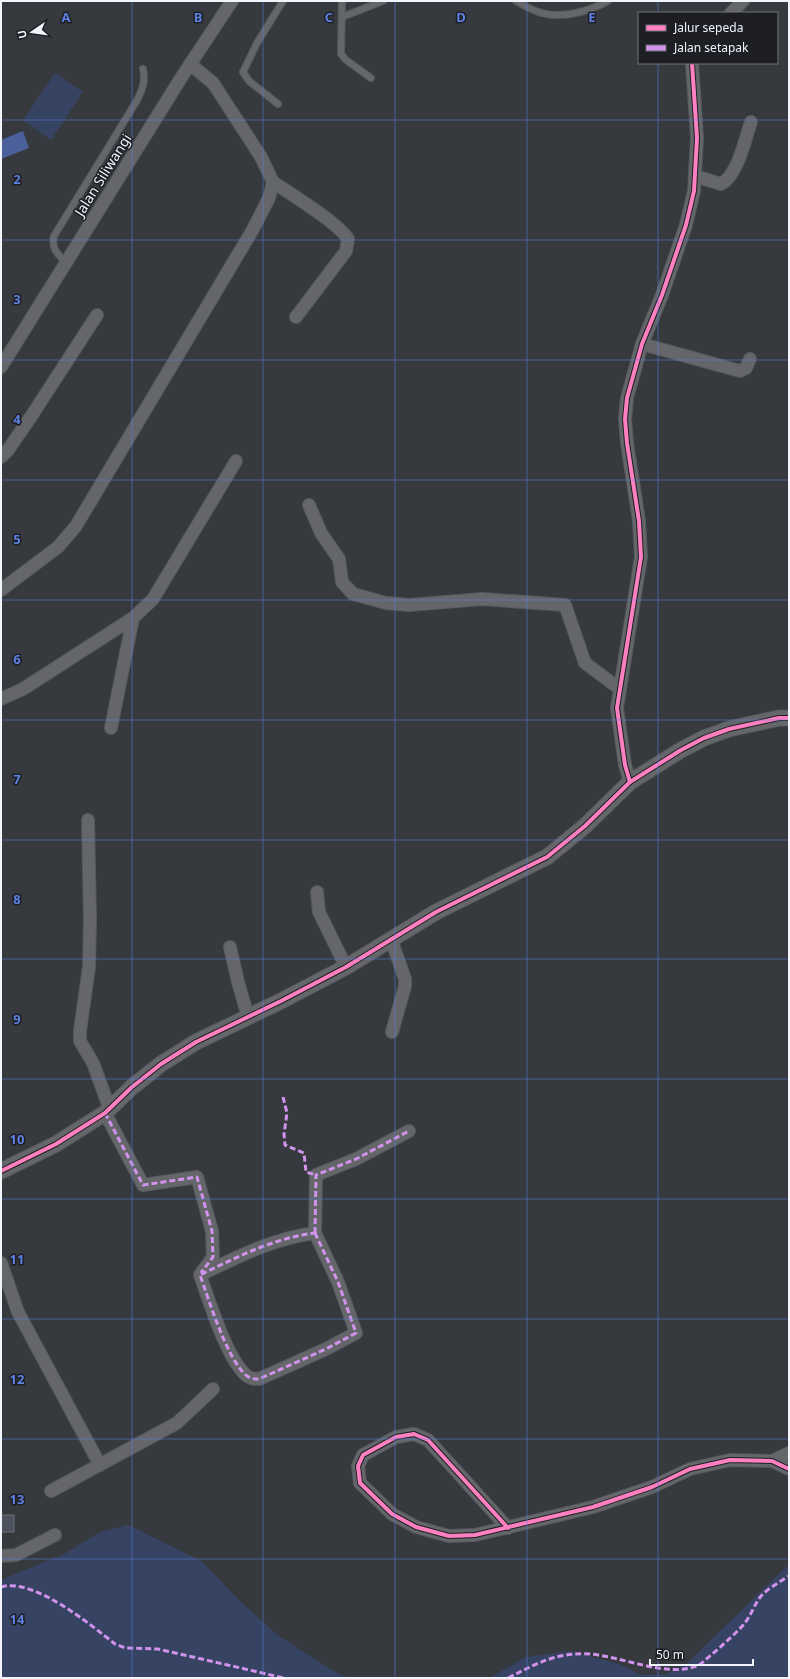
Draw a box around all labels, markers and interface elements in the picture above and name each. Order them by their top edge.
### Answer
text: A [62,8,71,26]
text: B [194,8,202,26]
text: C [325,8,333,26]
text: D [456,8,466,26]
text: E [588,8,596,26]
north arrow [12,12,52,52]
legend [638,12,778,64]
text: Jalur sepeda [673,19,743,36]
text: U [14,29,30,40]
text: Jalan setapak [673,39,749,56]
street label: Jalan Siliwangi [69,130,135,221]
text: 2 [13,170,21,188]
text: 3 [13,290,21,308]
text: 4 [13,410,21,428]
text: 5 [13,530,21,548]
text: 6 [13,650,21,668]
text: 7 [13,770,21,788]
text: 8 [13,890,21,908]
text: 9 [13,1010,21,1028]
text: 10 [10,1130,24,1148]
text: 11 [10,1250,24,1268]
text: 12 [10,1370,24,1388]
text: 13 [10,1490,24,1508]
text: 14 [10,1610,25,1628]
scale bar [650,1641,753,1667]
text: 50 m [656,1646,684,1663]

